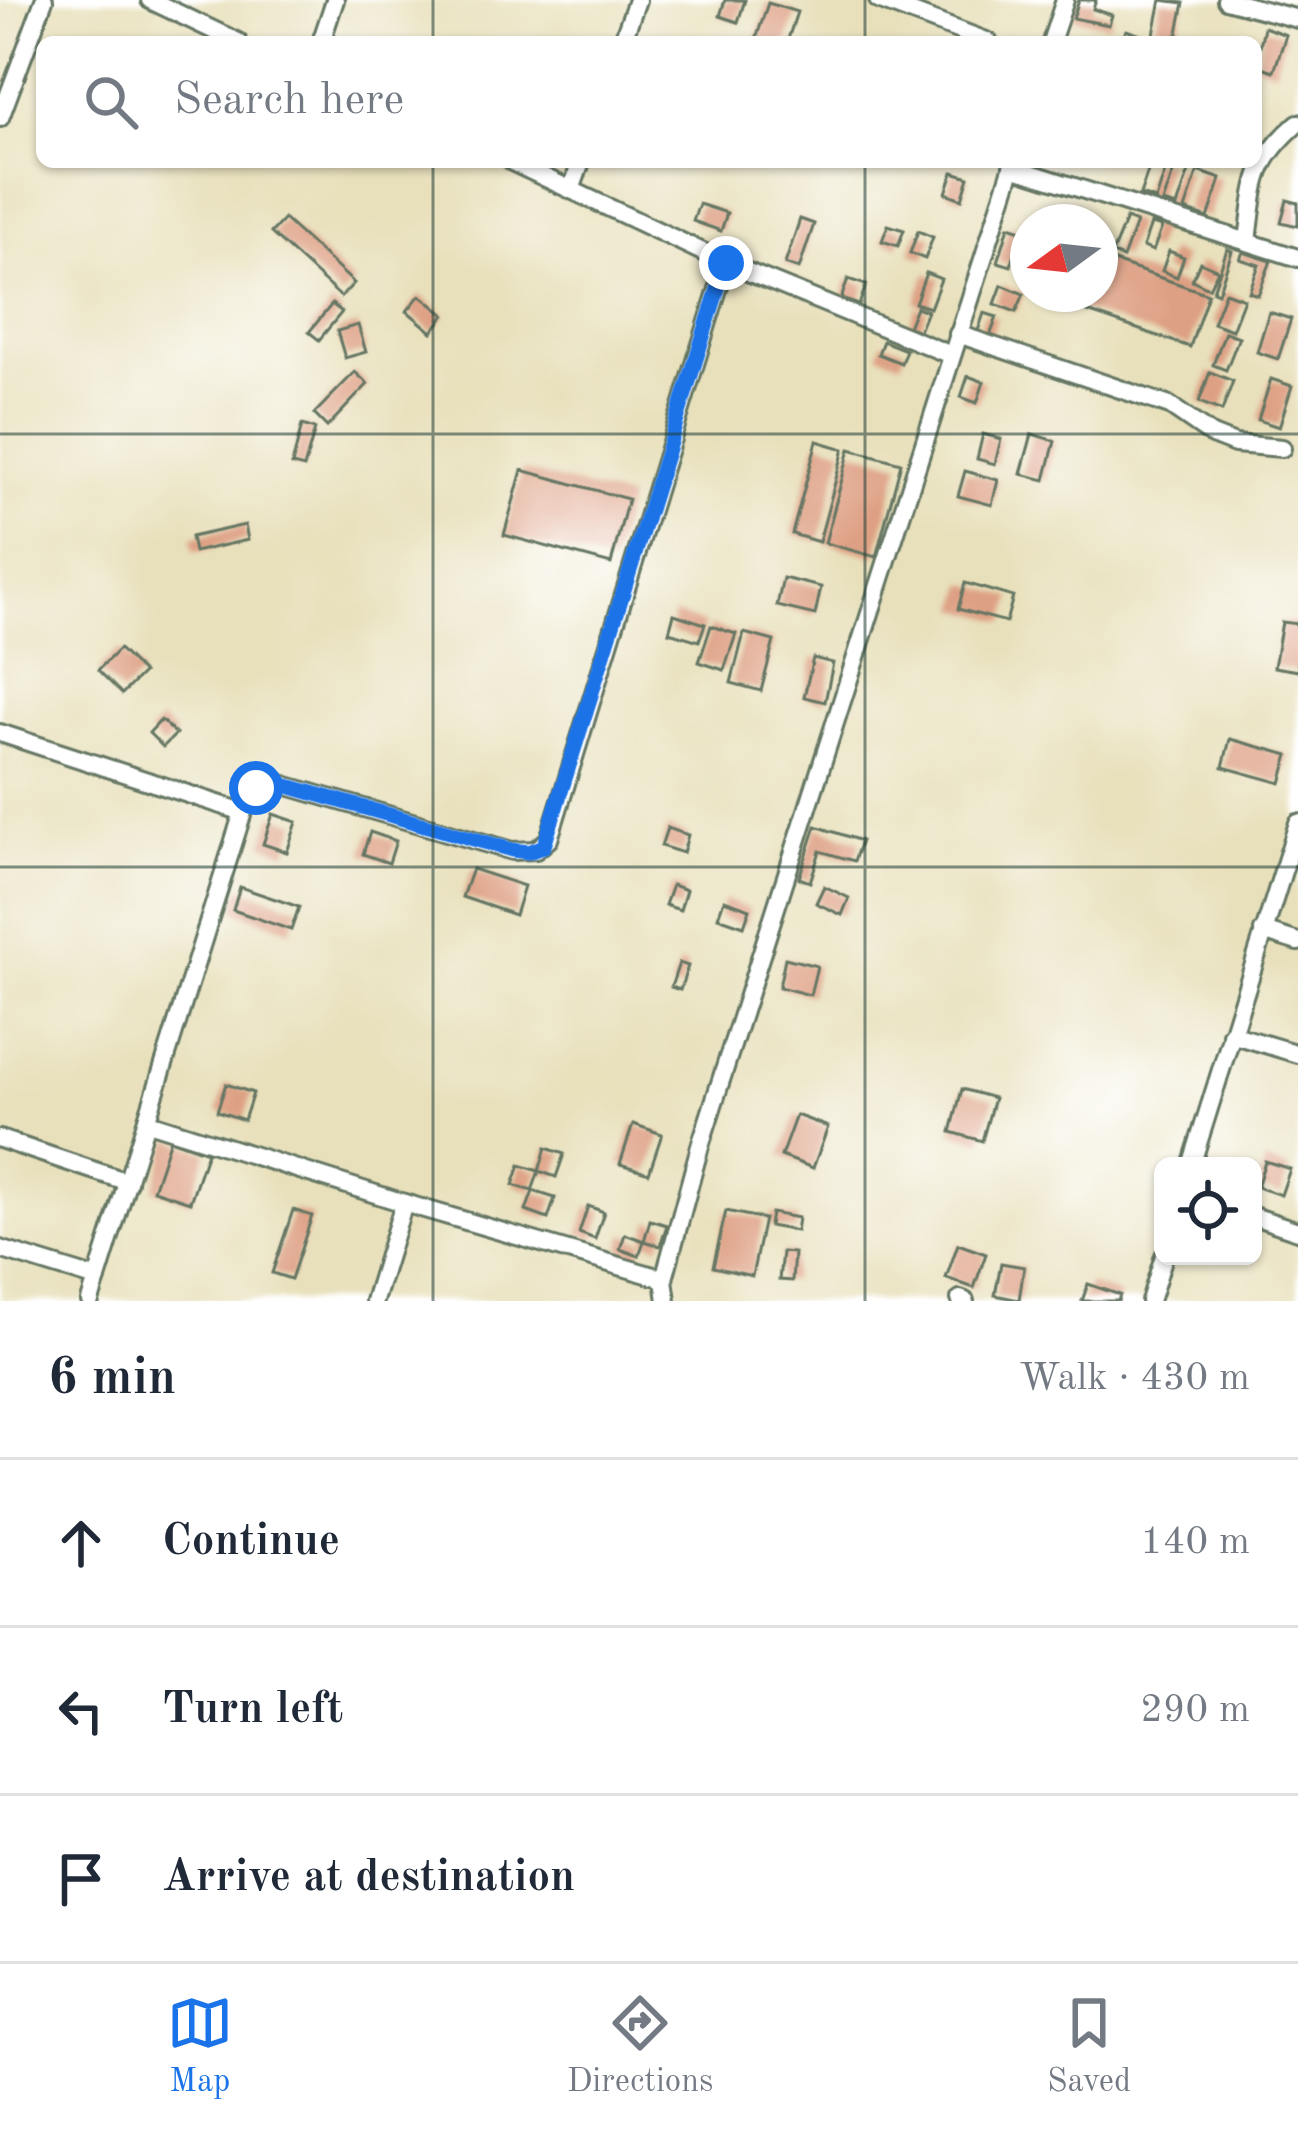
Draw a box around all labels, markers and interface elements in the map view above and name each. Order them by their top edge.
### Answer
search box [36,36,1262,168]
icon: search [78,69,144,135]
text: Search here [174,79,404,124]
north arrow [1010,204,1118,312]
route end [699,236,753,290]
route start [229,761,283,815]
map controls [1154,1157,1262,1265]
button: locate [1154,1157,1262,1265]
text: 6 min [48,1354,176,1405]
text: Walk · 430 m [1019,1359,1250,1398]
icon: ahead [48,1510,114,1576]
text: Continue [162,1520,340,1565]
text: 140 m [1140,1523,1250,1562]
icon: left [48,1678,114,1744]
text: Turn left [162,1688,343,1733]
text: 290 m [1140,1691,1250,1730]
icon: arrive [48,1846,114,1912]
text: Arrive at destination [162,1856,575,1901]
tab: Map [167,1990,233,2103]
tab: Directions [567,1990,713,2103]
tab: Saved [1047,1990,1131,2103]

